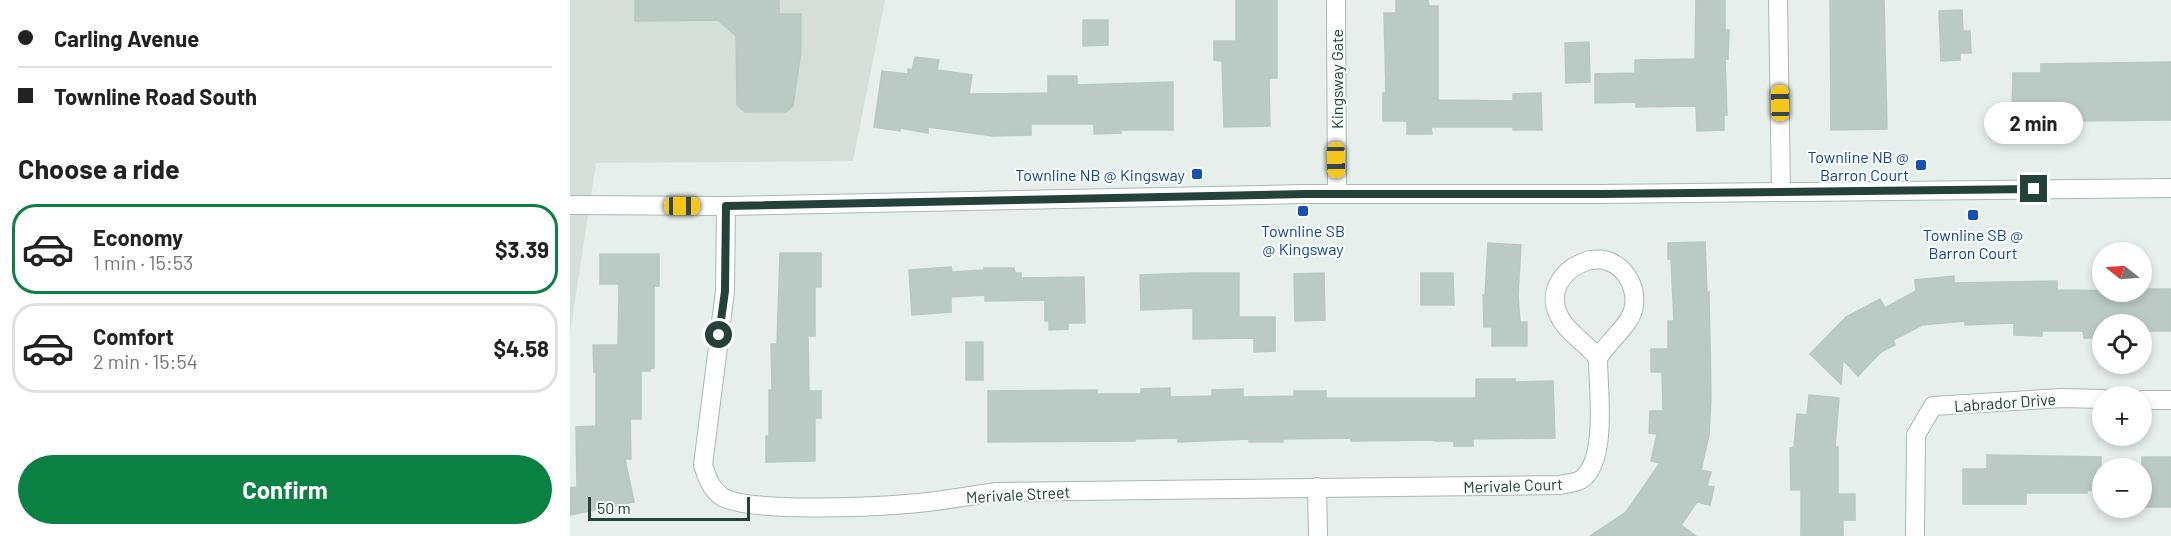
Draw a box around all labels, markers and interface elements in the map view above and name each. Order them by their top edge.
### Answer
text: Carling Avenue [54,25,199,51]
street label: Kingsway Gate [1327,29,1346,129]
text: Townline Road South [54,83,257,109]
car [1771,85,1789,121]
callout: 2 min [1984,102,2084,144]
text: 2 min [2010,111,2057,135]
car [1327,142,1345,178]
place label: Townline NB @ Barron Court [1807,147,1909,184]
text: Choose a ride [18,152,180,184]
marker: Townline NB @ Barron Court [1914,158,1928,172]
place label: Townline NB @ Kingsway [1015,165,1186,184]
marker: Townline NB @ Kingsway [1190,167,1204,181]
route end [2020,175,2047,202]
car [664,197,700,215]
marker: Townline SB @ Kingsway [1296,204,1310,218]
marker: Townline SB @ Barron Court [1966,208,1980,222]
place label: Townline SB @ Kingsway [1261,221,1345,258]
icon: car [21,222,75,276]
text: Economy [93,224,183,250]
place label: Townline SB @ Barron Court [1923,225,2023,262]
text: $3.39 [495,236,549,262]
north arrow [2092,242,2152,302]
map controls [2092,242,2152,518]
text: 1 min · 15:53 [93,250,193,274]
button: locate [2092,314,2152,374]
icon: car [21,321,75,375]
route start [705,321,732,348]
text: Comfort [93,323,174,349]
text: $4.58 [493,335,549,361]
text: 2 min · 15:54 [93,349,198,373]
button: + [2092,386,2152,446]
street label: Labrador Drive [1953,389,2057,415]
button: Confirm [18,455,552,524]
button: − [2092,458,2152,518]
street label: Merivale Court [1463,474,1563,496]
street label: Merivale Street [965,482,1071,506]
scale bar [588,494,750,522]
text: 50 m [597,498,631,517]

